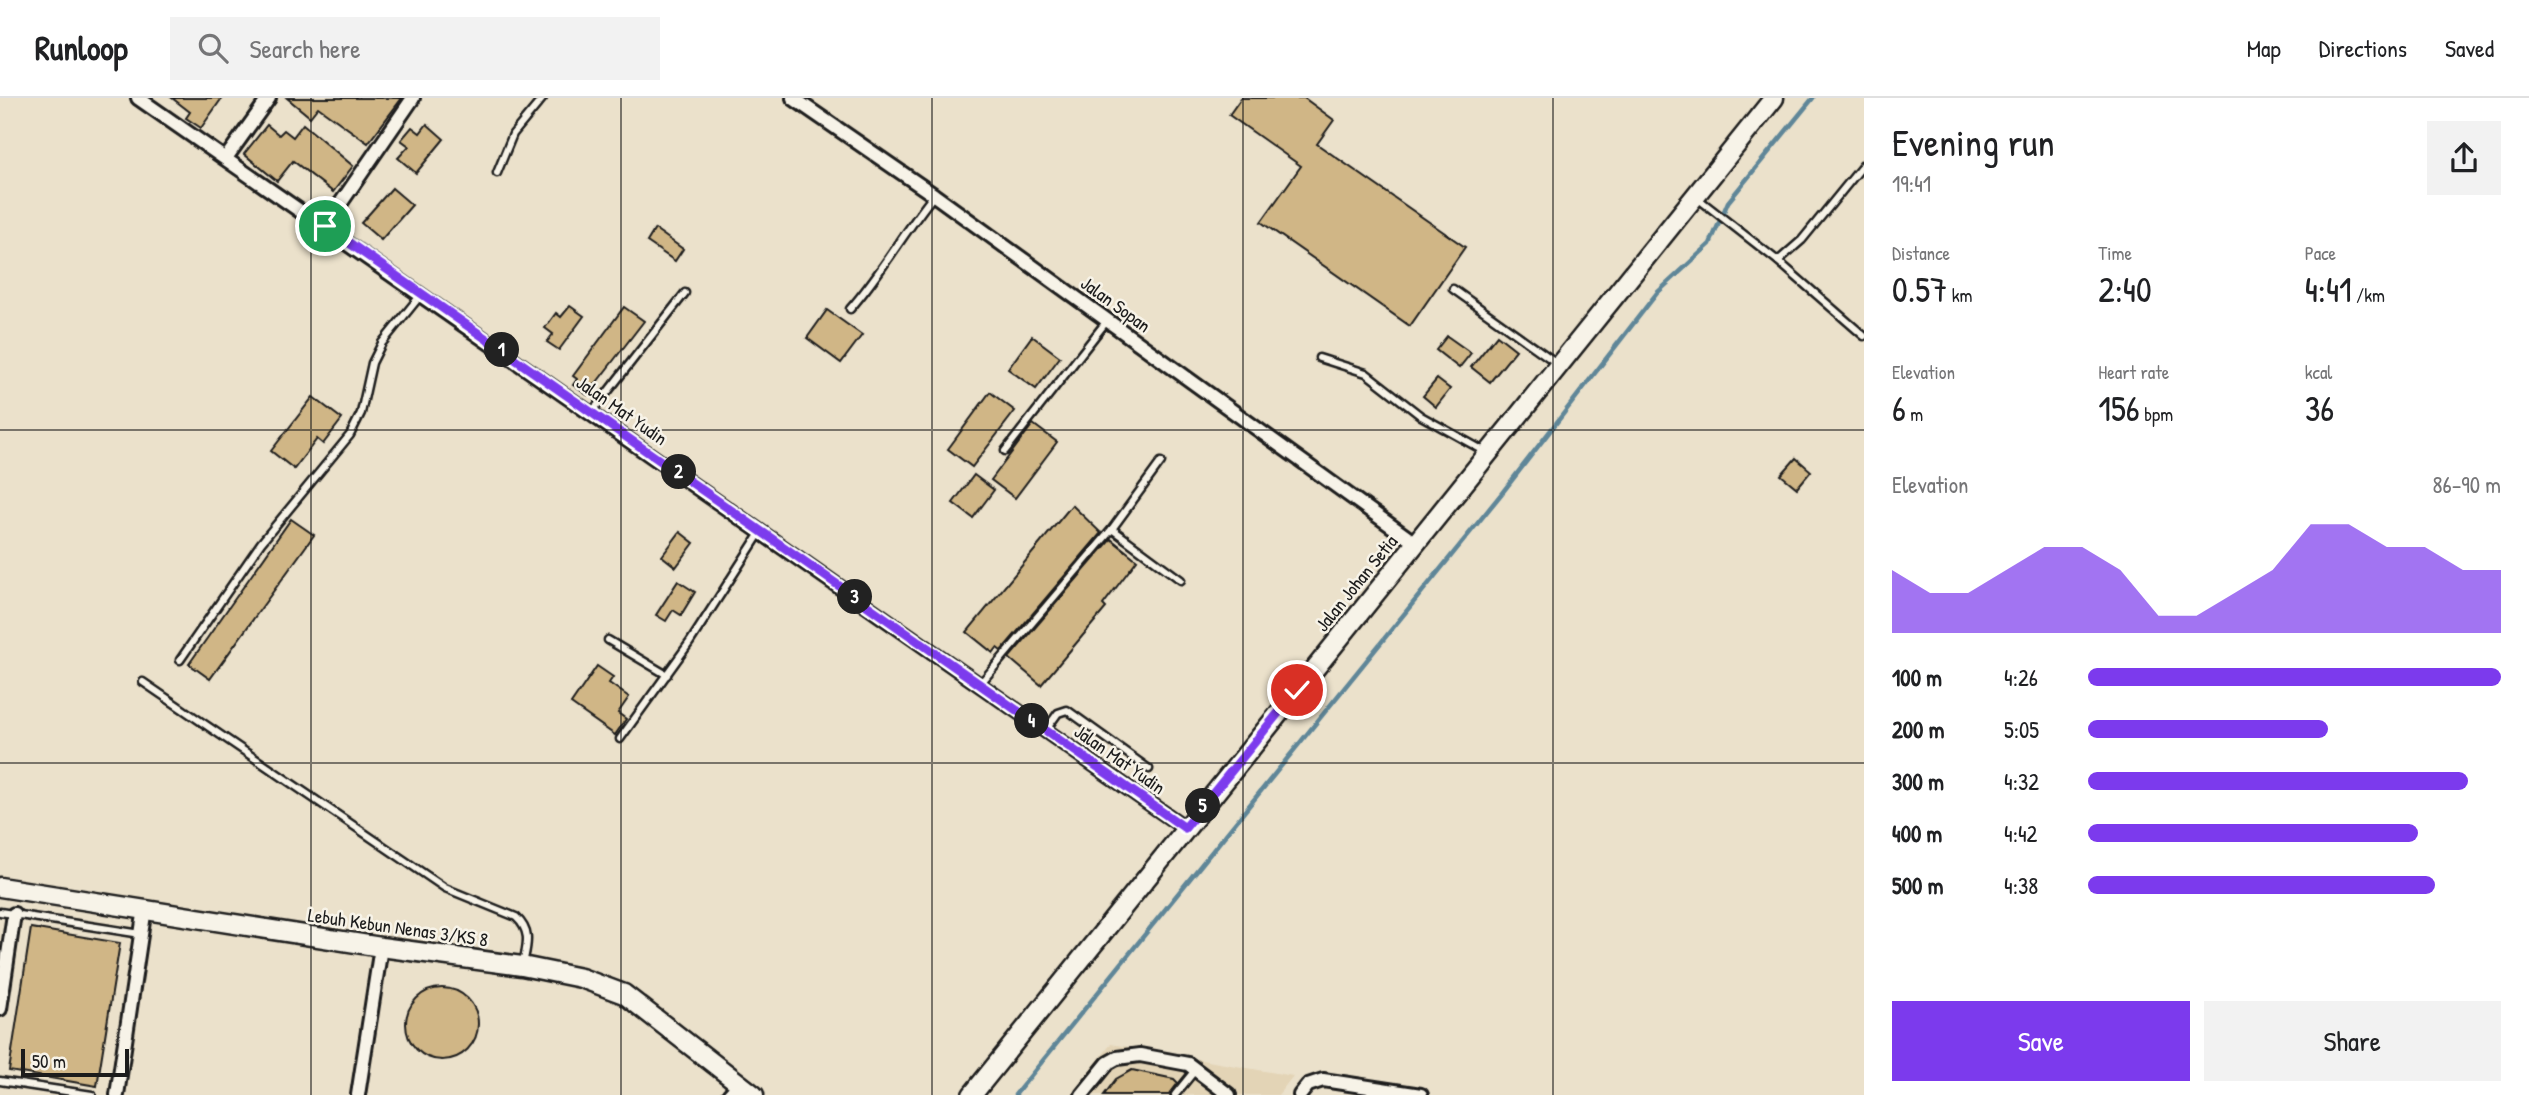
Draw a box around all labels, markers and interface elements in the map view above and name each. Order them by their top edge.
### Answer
search box [170,17,660,80]
text: Runloop [35,26,128,70]
icon: search [194,29,232,67]
text: Search here [250,31,361,66]
text: Map [2247,32,2281,64]
text: Directions [2319,32,2407,64]
text: Saved [2445,32,2494,64]
text: Evening run [1892,116,2055,168]
button: share [2427,121,2501,195]
text: 19:41 [1892,168,1931,199]
pin [295,196,355,256]
icon: arrive [306,207,344,245]
text: Distance [1892,240,1950,266]
text: Time [2098,240,2132,266]
text: Pace [2305,240,2336,266]
text: 0.57 [1892,266,1947,313]
text: 2:40 [2098,266,2152,313]
text: 4:41 [2305,266,2352,313]
street label: Jalan Sopan [1076,270,1156,338]
text: km [1947,282,1973,308]
text: /km [2352,282,2385,308]
pin: 1 [484,332,520,368]
text: 1 [498,336,505,362]
text: Elevation [1892,359,1955,385]
text: Heart rate [2098,359,2169,385]
text: kcal [2305,359,2332,385]
street label: Jalan Mat Yudin [571,369,673,451]
text: 6 [1892,385,1906,432]
text: 156 [2098,385,2140,432]
text: 36 [2305,385,2334,432]
text: m [1906,401,1923,427]
text: bpm [2140,401,2173,427]
pin: 2 [662,454,696,490]
text: 2 [674,458,683,484]
text: Elevation [1892,469,1968,500]
text: 86–90 m [2433,469,2501,500]
street label: Jalan Johan Setia [1309,529,1403,637]
pin: 3 [838,580,872,614]
text: 3 [850,583,859,609]
pin [1267,660,1327,720]
text: 100 m [1892,662,1942,693]
text: 4:26 [2004,662,2038,693]
icon: check [1278,671,1316,709]
pin: 4 [1014,704,1050,738]
text: 4 [1028,707,1035,733]
text: 200 m [1892,714,1944,745]
text: 5:05 [2004,714,2039,745]
street label: Jalan Mat Yudin [1069,718,1171,800]
text: 300 m [1892,766,1944,797]
text: 4:32 [2004,766,2039,797]
pin: 5 [1186,788,1220,824]
text: 5 [1198,792,1207,818]
text: 400 m [1892,818,1942,849]
text: 4:42 [2004,818,2037,849]
text: 500 m [1892,870,1943,901]
text: 4:38 [2004,870,2038,901]
street label: Lebuh Kebun Nenas 3/KS 8 [306,901,490,953]
button: Save [1892,1001,2190,1081]
button: Share [2204,1001,2501,1081]
scale bar [21,1046,130,1078]
text: 50 m [32,1048,66,1074]

